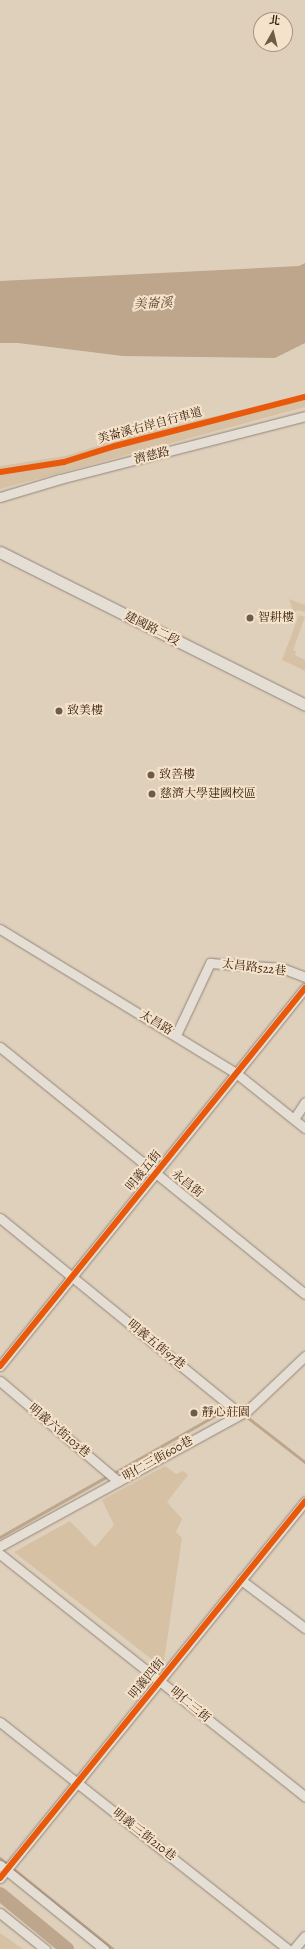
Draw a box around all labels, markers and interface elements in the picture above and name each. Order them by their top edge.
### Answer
north arrow [253,12,293,52]
text: 北 [268,12,281,29]
water label: 美崙溪 [133,295,173,313]
street label: 美崙溪右岸自行車道 [96,405,204,447]
street label: 濟慈路 [133,445,171,467]
street label: 建國路二段 [122,609,182,649]
place label: 智耕樓 [258,611,294,625]
marker: 智耕樓 [245,613,255,623]
place label: 致美樓 [67,704,103,718]
marker: 致美樓 [54,706,64,716]
place label: 致善樓 [159,768,195,782]
marker: 致善樓 [146,770,156,780]
place label: 慈濟大學建國校區 [160,787,256,801]
marker: 慈濟大學建國校區 [147,789,157,799]
street label: 太昌路522巷 [221,957,287,979]
street label: 太昌路 [137,1008,175,1038]
street label: 明義五街 [123,1148,165,1194]
street label: 永昌街 [168,1167,206,1201]
street label: 明義五街97巷 [124,1317,188,1373]
street label: 明義六街103巷 [25,1401,93,1461]
place label: 靜心莊園 [202,1406,250,1420]
marker: 靜心莊園 [189,1408,199,1418]
street label: 明仁三街600巷 [120,1434,196,1484]
street label: 明義四街 [126,1656,168,1702]
street label: 明仁三街 [167,1684,213,1726]
street label: 明義三街210巷 [110,1806,178,1864]

